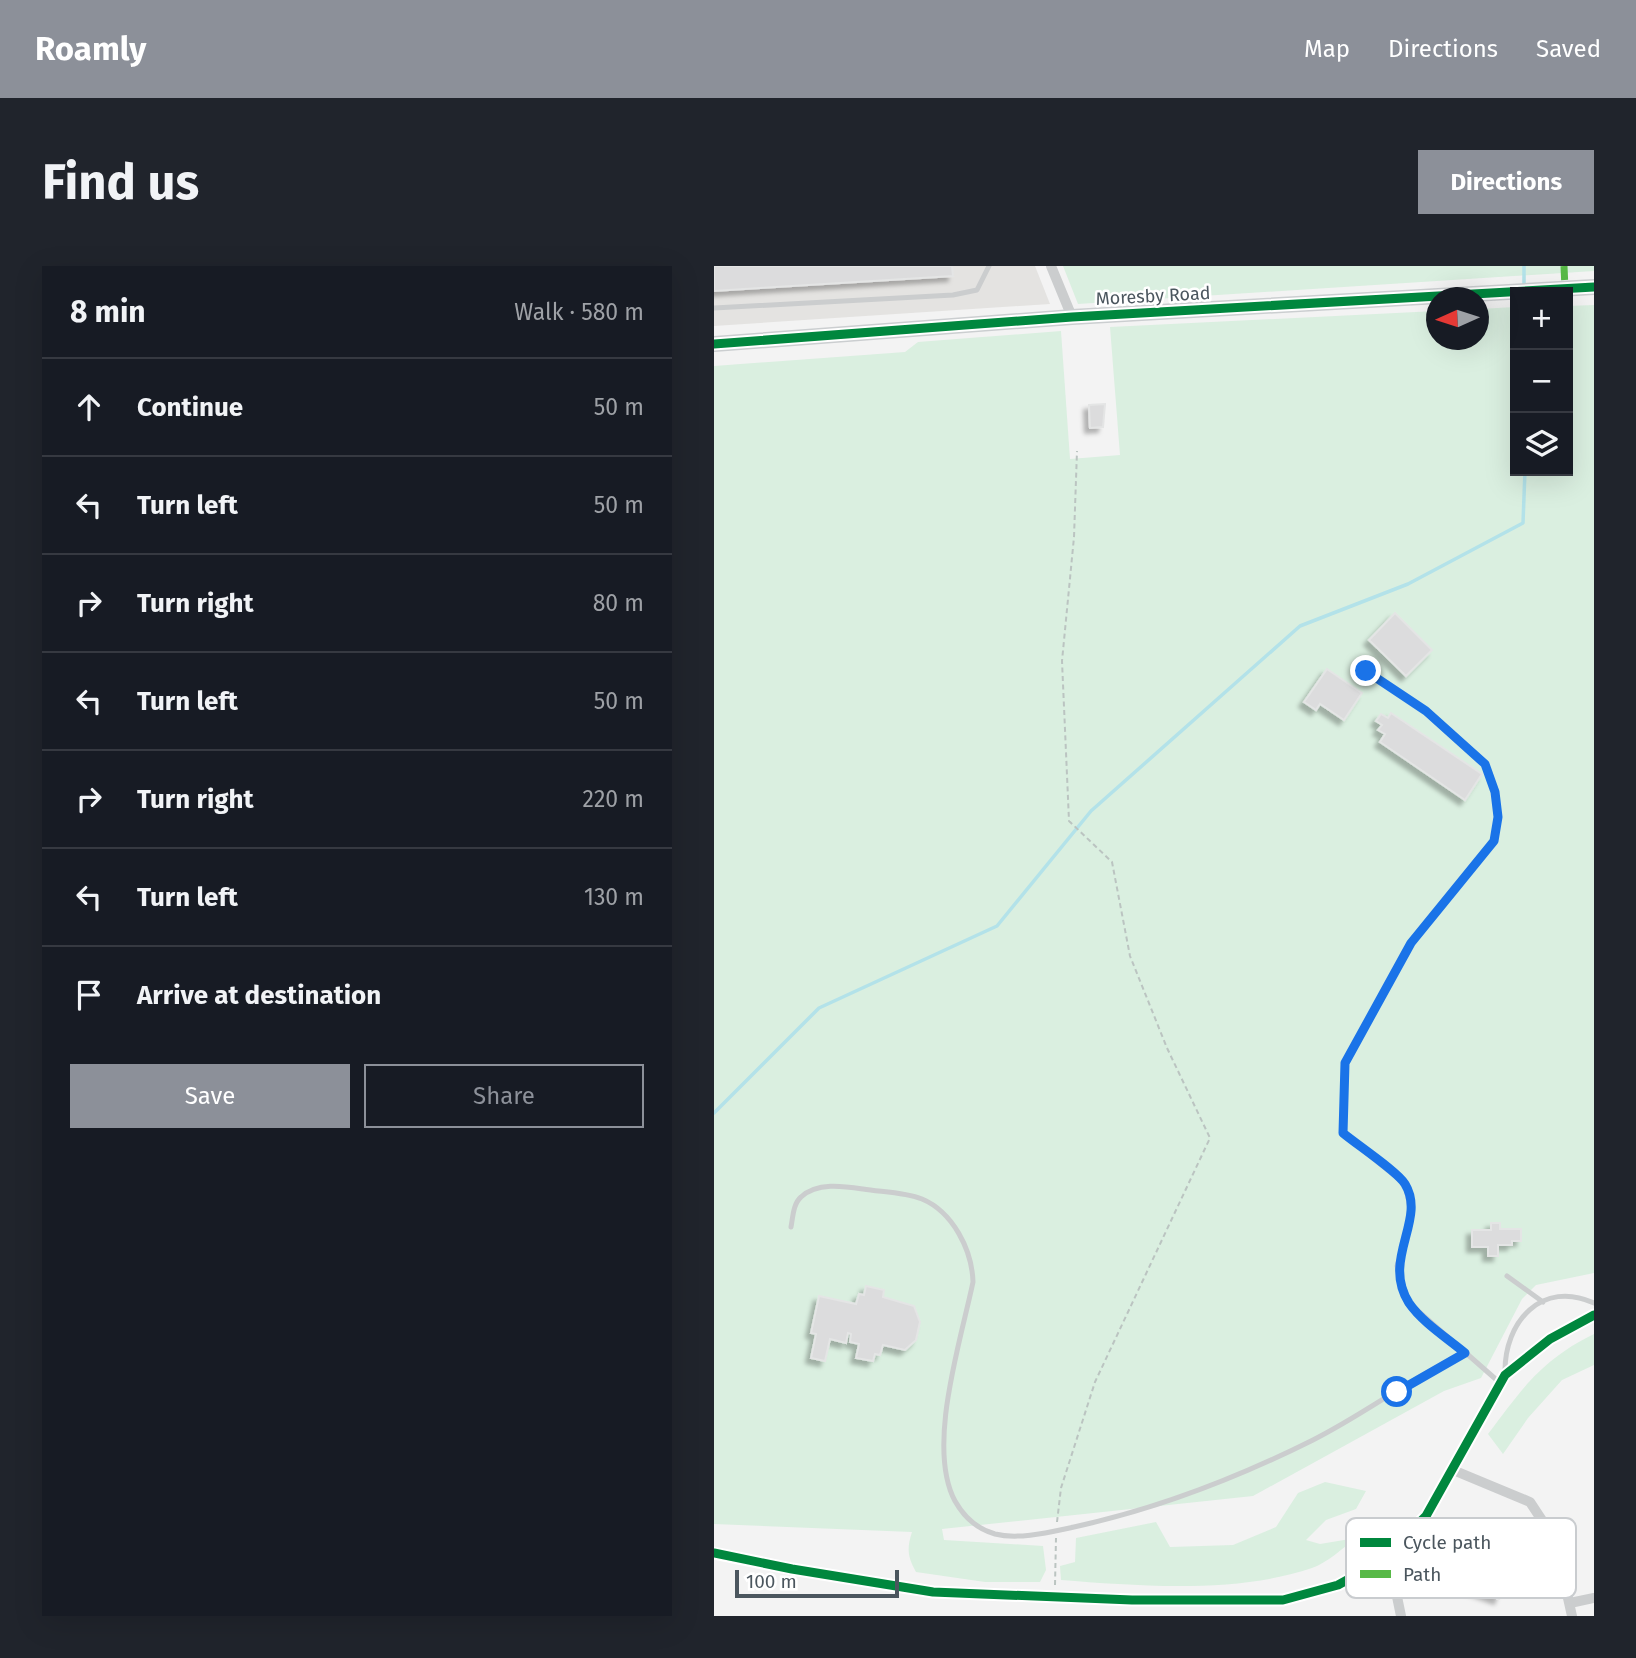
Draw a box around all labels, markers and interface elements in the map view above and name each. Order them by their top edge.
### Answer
text: Roamly [35,29,146,69]
text: Map [1304,35,1350,63]
text: Directions [1388,35,1498,63]
text: Saved [1536,35,1601,63]
button: Directions [1418,150,1594,214]
text: Find us [42,153,199,212]
street label: Moresby Road [1095,282,1211,310]
north arrow [1426,287,1489,350]
map controls [1510,287,1573,476]
button: + [1510,287,1573,350]
text: 8 min [70,294,146,330]
text: Walk · 580 m [514,298,644,326]
button: − [1510,350,1573,413]
icon: ahead [70,388,108,426]
text: Continue [137,392,243,423]
text: 50 m [594,393,644,421]
button: layers [1510,413,1573,476]
icon: left [70,486,108,524]
text: Turn left [137,490,238,521]
text: 50 m [594,491,644,519]
icon: right [70,584,108,622]
text: Turn right [137,588,254,619]
text: 80 m [593,589,644,617]
route end [1350,655,1381,686]
icon: left [70,682,108,720]
text: Turn left [137,686,238,717]
text: 50 m [594,687,644,715]
icon: right [70,780,108,818]
text: Turn right [137,784,254,815]
text: 220 m [583,785,644,813]
icon: left [70,878,108,916]
text: Turn left [137,882,238,913]
text: 130 m [584,883,644,911]
icon: arrive [70,976,108,1014]
text: Arrive at destination [137,980,381,1011]
button: Save [70,1064,350,1128]
button: Share [364,1064,644,1128]
route start [1381,1376,1412,1407]
legend [1346,1518,1576,1598]
text: Cycle path [1403,1531,1491,1554]
text: Path [1403,1563,1441,1586]
scale bar [735,1567,900,1599]
text: 100 m [746,1570,797,1593]

